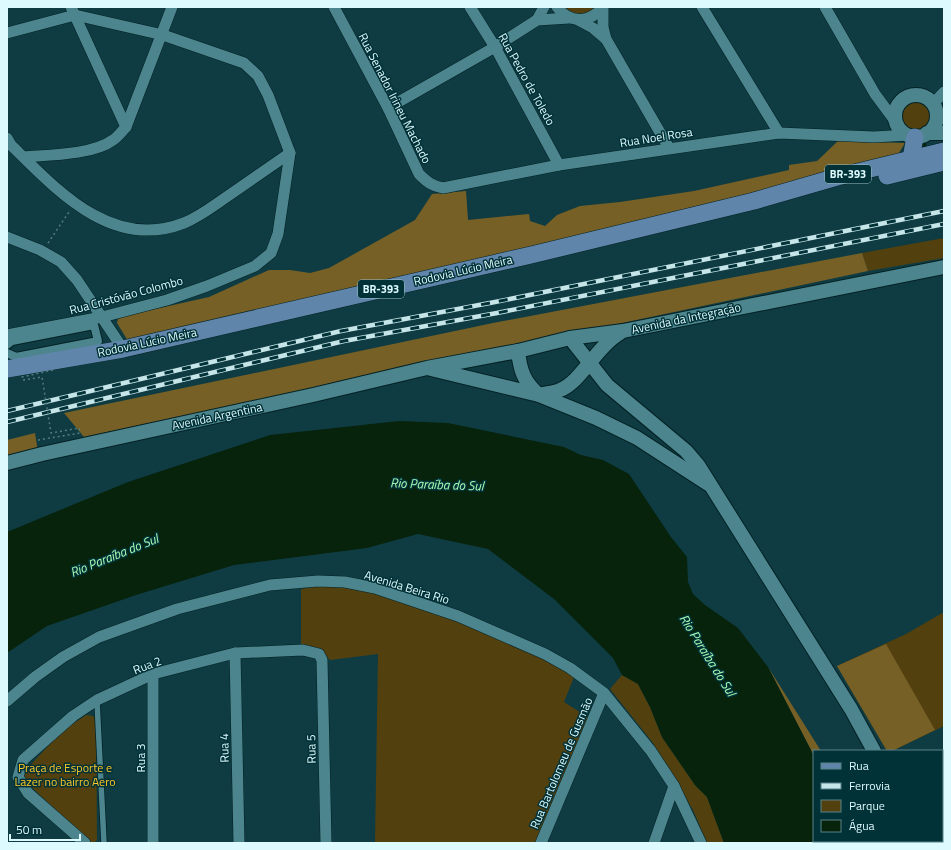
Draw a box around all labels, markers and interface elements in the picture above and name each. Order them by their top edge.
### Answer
street label: Rua Senador Irineu Machado [354,29,436,167]
street label: Rua Pedro de Toledo [494,29,560,129]
street label: Rua Noel Rosa [618,122,694,152]
road number: BR-393 [825,165,871,183]
street label: Rodovia Lúcio Meira [412,249,514,291]
street label: Rua Cristóvão Colombo [67,271,185,319]
road number: BR-393 [358,280,404,298]
street label: Avenida da Integração [630,297,742,339]
street label: Rodovia Lúcio Meira [96,322,198,362]
street label: Avenida Argentina [170,397,264,435]
water label: Rio Paraíba do Sul [390,472,486,496]
water label: Rio Paraíba do Sul [67,527,163,582]
street label: Avenida Beira Rio [362,565,452,609]
water label: Rio Paraíba do Sul [675,610,742,702]
street label: Rua 2 [130,651,164,679]
street label: Rua Bartolomeu de Gusmão [525,694,597,832]
street label: Rua 4 [214,733,234,763]
street label: Rua 5 [301,734,321,764]
street label: Rua 3 [131,743,150,773]
legend [813,750,943,842]
text: Rua [849,756,869,775]
park label: Praça de Esporte e Lazer no bairro Aero [14,758,116,791]
text: Ferrovia [849,776,890,795]
text: Parque [849,796,885,815]
scale bar [10,816,80,842]
text: Água [849,816,875,835]
text: 50 m [16,820,42,839]

